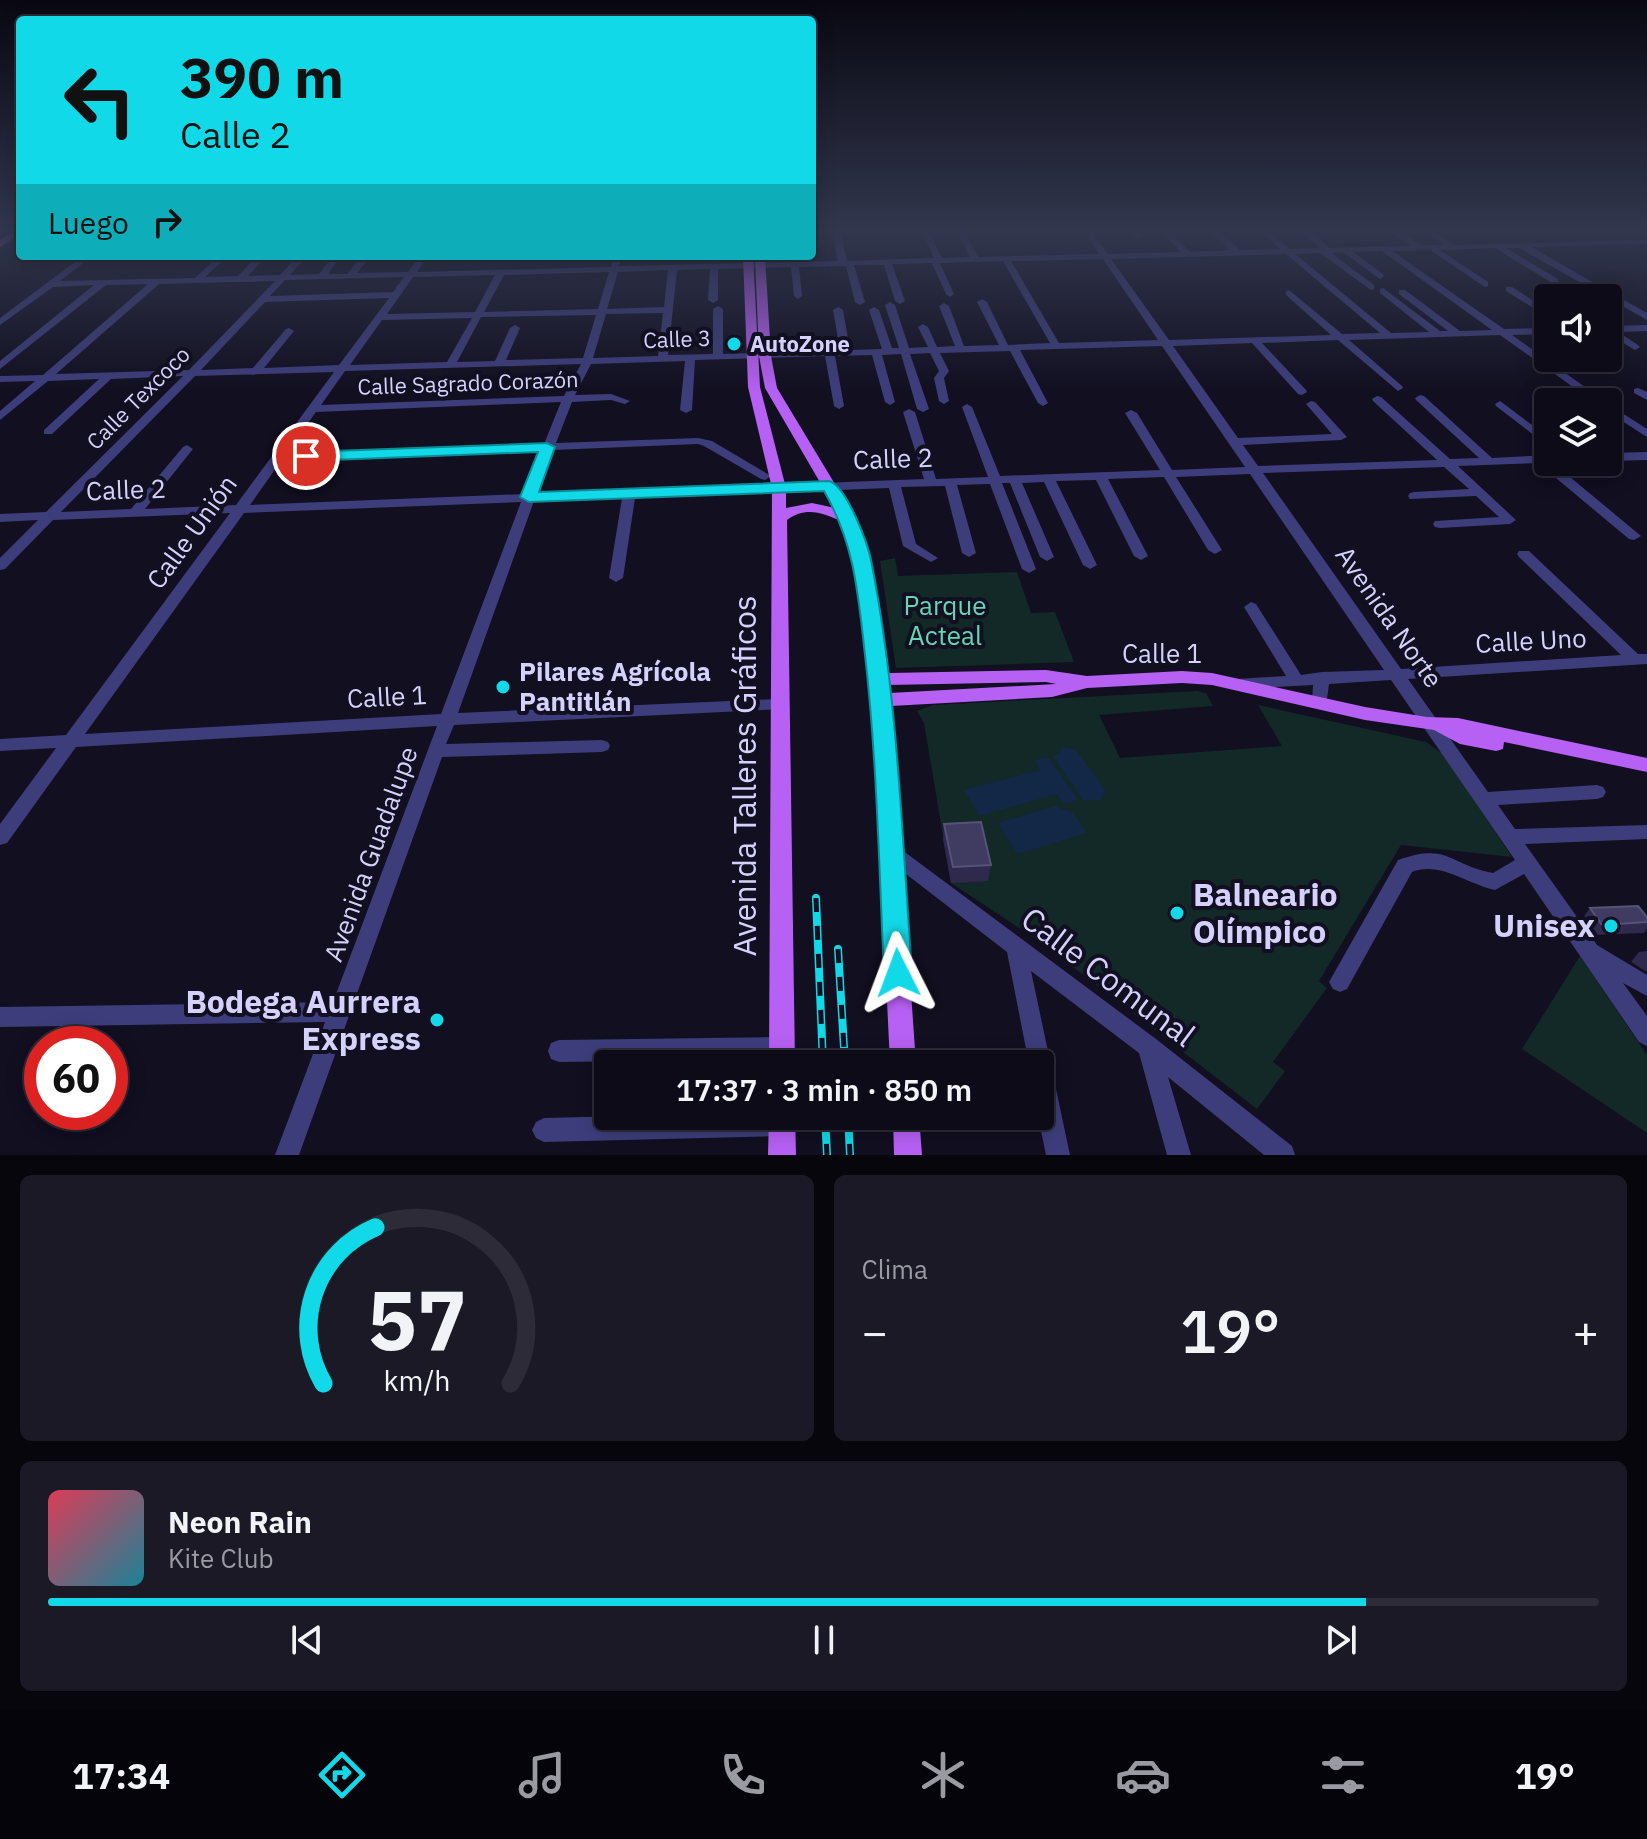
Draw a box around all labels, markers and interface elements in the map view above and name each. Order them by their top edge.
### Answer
text: 390 m [180,41,344,113]
icon: left [48,48,152,152]
text: Calle 2 [180,111,291,158]
icon: right [145,200,189,244]
text: Luego [48,203,129,242]
map controls [1534,284,1622,476]
button: sound [1534,284,1622,372]
street label: Calle 3 [643,323,711,354]
place label: AutoZone [750,329,850,358]
marker: AutoZone [725,335,743,353]
street label: Calle Texcoco [80,340,196,456]
street label: Calle Sagrado Corazón [357,364,579,401]
button: layers [1534,388,1622,476]
pin [272,422,340,490]
icon: arrive [284,434,328,478]
street label: Calle 2 [852,440,934,476]
street label: Calle Unión [138,468,244,595]
street label: Calle 2 [85,471,167,507]
street label: Avenida Norte [1328,539,1451,694]
park label: Parque Acteal [904,588,986,652]
street label: Avenida Talleres Gráficos [723,595,765,957]
street label: Calle Uno [1474,620,1587,660]
street label: Calle 1 [1122,636,1202,670]
place label: Pilares Agrícola Pantitlán [519,654,711,718]
street label: Calle 1 [346,677,428,715]
marker: Pilares Agrícola Pantitlán [494,678,512,696]
street label: Avenida Guadalupe [315,742,425,966]
place label: Balneario Olímpico [1193,873,1338,952]
street label: Calle Comunal [1013,897,1204,1055]
marker: Balneario Olímpico [1168,904,1186,922]
place label: Unisex [1493,904,1595,946]
marker: Unisex [1602,917,1620,935]
position arrow [856,931,940,1015]
place label: Bodega Aurrera Express [185,980,421,1059]
marker: Bodega Aurrera Express [428,1011,446,1029]
speed limit sign: 60 [24,1026,128,1130]
text: 17:37 · 3 min · 850 m [676,1070,972,1109]
text: Clima [862,1252,928,1286]
text: 57 [367,1265,467,1373]
text: 19° [1180,1291,1280,1370]
text: − [862,1303,888,1360]
text: + [1573,1303,1599,1360]
text: km/h [383,1362,450,1399]
text: Neon Rain [168,1502,312,1541]
text: Kite Club [168,1541,273,1575]
icon: previous [285,1618,329,1662]
icon: pause [802,1618,846,1662]
icon: next [1319,1618,1363,1662]
icon: directions [314,1747,370,1803]
icon: music [514,1747,570,1803]
icon: phone [715,1747,771,1803]
icon: climate [915,1747,971,1803]
icon: car [1115,1747,1171,1803]
icon: filters [1315,1747,1371,1803]
text: 17:34 [72,1752,170,1799]
text: 19° [1515,1752,1575,1799]

